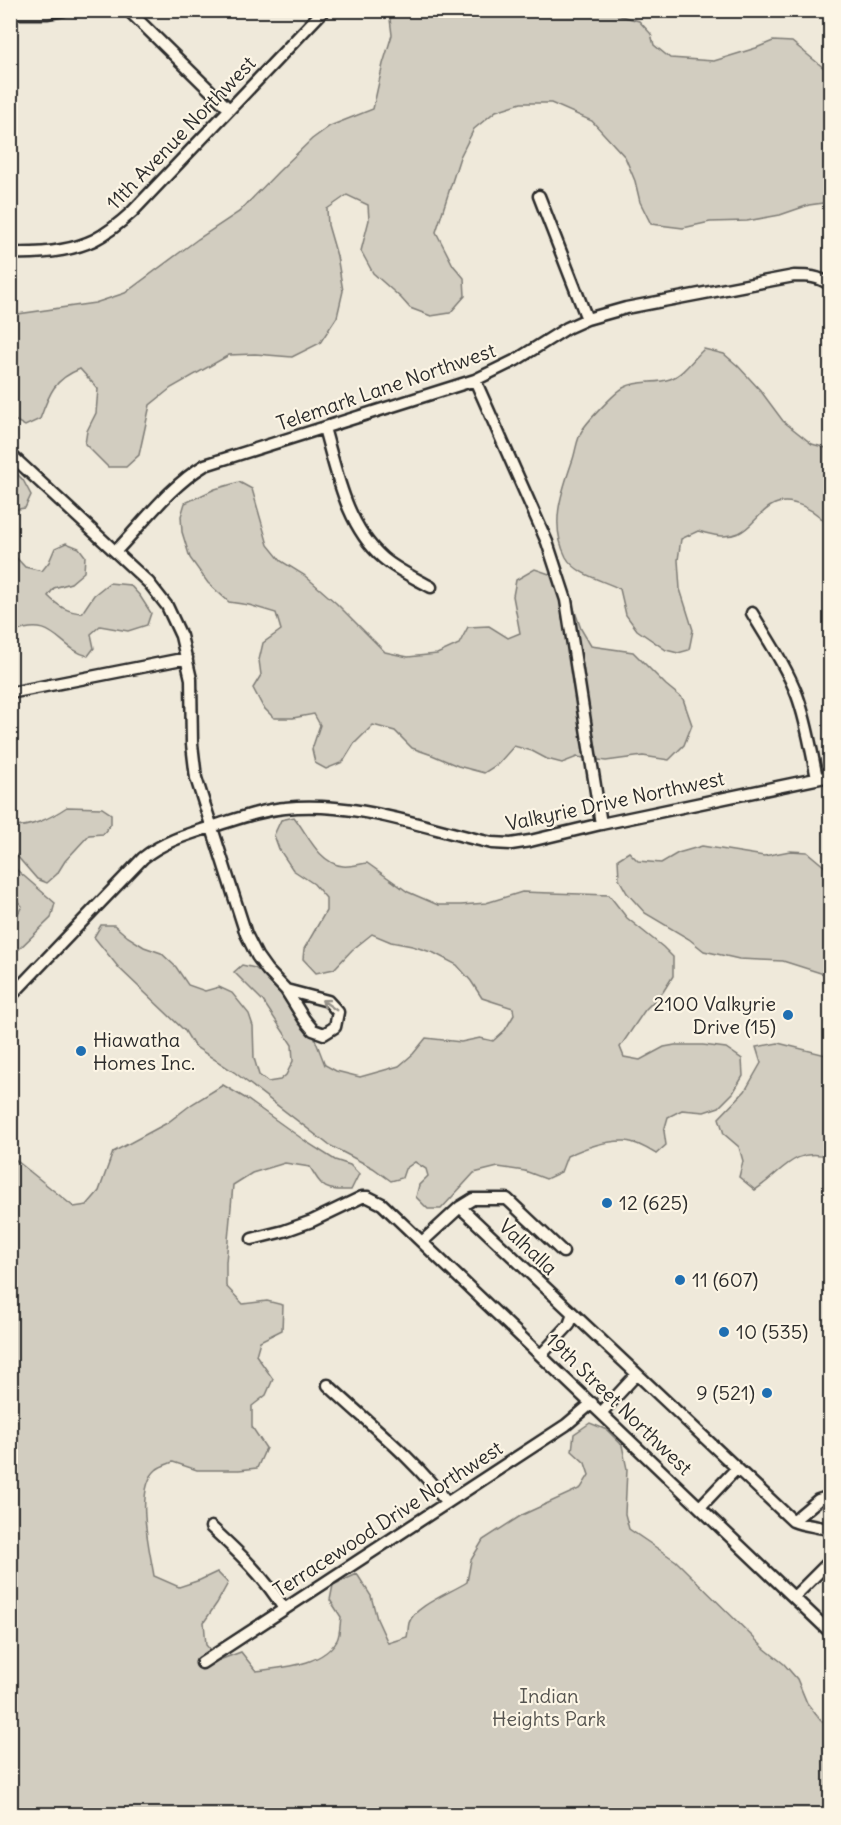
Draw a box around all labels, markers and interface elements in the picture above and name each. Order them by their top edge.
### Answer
street label: 11th Avenue Northwest [101,50,261,215]
street label: Telemark Lane Northwest [273,337,499,436]
street label: Valkyrie Drive Northwest [503,765,727,836]
place label: 2100 Valkyrie Drive (15) [653,991,776,1039]
one-way arrow [321,999,337,1012]
marker: 2100 Valkyrie Drive (15) [781,1008,795,1022]
place label: Hiawatha Homes Inc. [93,1027,195,1075]
marker: Hiawatha Homes Inc. [74,1044,88,1058]
place label: 12 (625) [619,1190,688,1215]
marker: 12 (625) [600,1196,614,1210]
street label: Valhalla [494,1213,563,1280]
place label: 11 (607) [692,1267,758,1292]
marker: 11 (607) [673,1273,687,1287]
place label: 10 (535) [736,1319,808,1344]
marker: 10 (535) [717,1325,731,1339]
street label: 19th Street Northwest [541,1327,698,1480]
place label: 9 (521) [696,1380,755,1405]
marker: 9 (521) [760,1386,774,1400]
street label: Terracewood Drive Northwest [268,1435,507,1602]
park label: Indian Heights Park [492,1683,606,1731]

